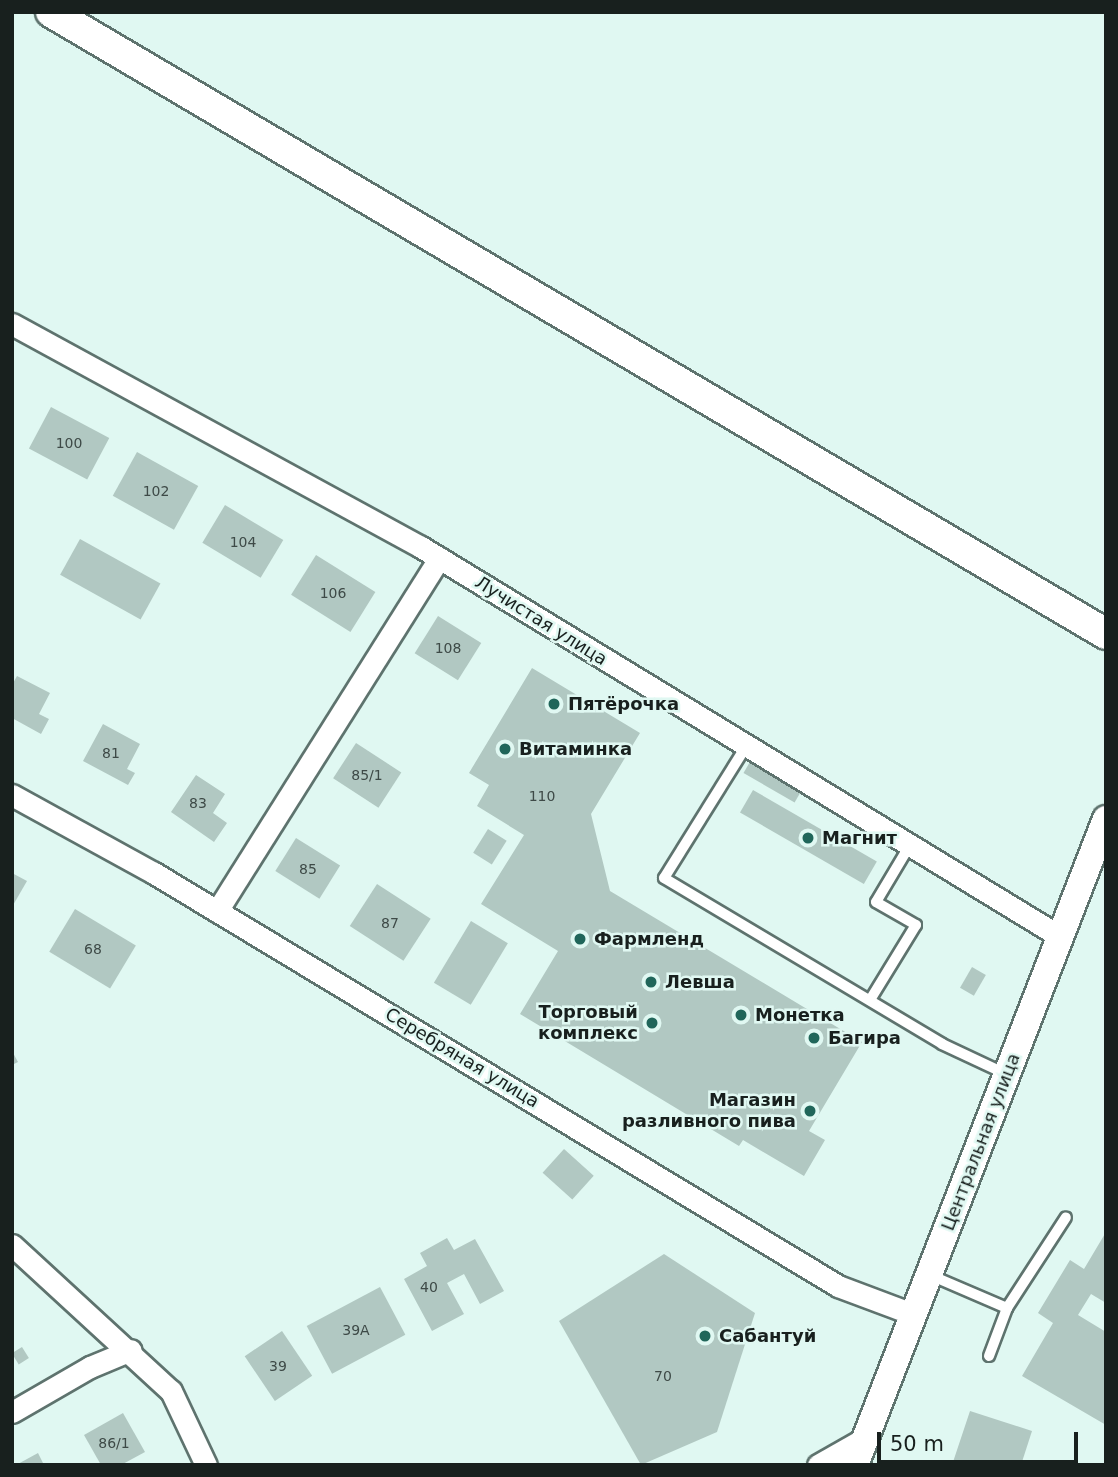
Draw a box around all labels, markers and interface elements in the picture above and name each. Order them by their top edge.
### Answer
house number: 100 [56,435,82,451]
house number: 102 [143,483,169,499]
house number: 104 [230,534,256,550]
street label: Лучистая улица [471,572,611,670]
house number: 106 [320,585,346,601]
house number: 108 [435,640,461,656]
place label: Пятёрочка [568,693,679,715]
marker: Пятёрочка [546,696,562,712]
place label: Витаминка [519,738,632,760]
marker: Витаминка [497,741,513,757]
house number: 81 [102,745,120,761]
house number: 85/1 [351,767,383,783]
house number: 110 [529,788,555,804]
house number: 83 [189,795,207,811]
place label: Магнит [822,827,897,849]
marker: Магнит [800,830,816,846]
house number: 85 [299,861,317,877]
house number: 87 [381,915,399,931]
place label: Фармленд [594,928,704,950]
marker: Фармленд [572,931,588,947]
house number: 68 [84,941,102,957]
place label: Левша [665,971,735,993]
marker: Левша [643,974,659,990]
place label: Торговый комплекс [538,1002,638,1044]
street label: Серебряная улица [381,1003,543,1113]
place label: Монетка [755,1004,845,1026]
marker: Монетка [733,1007,749,1023]
marker: Торговый комплекс [644,1015,660,1031]
place label: Багира [828,1027,901,1049]
marker: Багира [806,1030,822,1046]
street label: Центральная улица [937,1050,1025,1234]
place label: Магазин разливного пива [622,1090,796,1132]
marker: Магазин разливного пива [802,1103,818,1119]
house number: 40 [420,1279,438,1295]
house number: 39А [342,1322,370,1338]
place label: Сабантуй [719,1325,816,1347]
marker: Сабантуй [697,1328,713,1344]
house number: 39 [269,1358,287,1374]
house number: 70 [654,1368,672,1384]
scale bar [880,1418,1081,1462]
text: 50 m [890,1432,944,1456]
house number: 86/1 [98,1435,130,1451]

